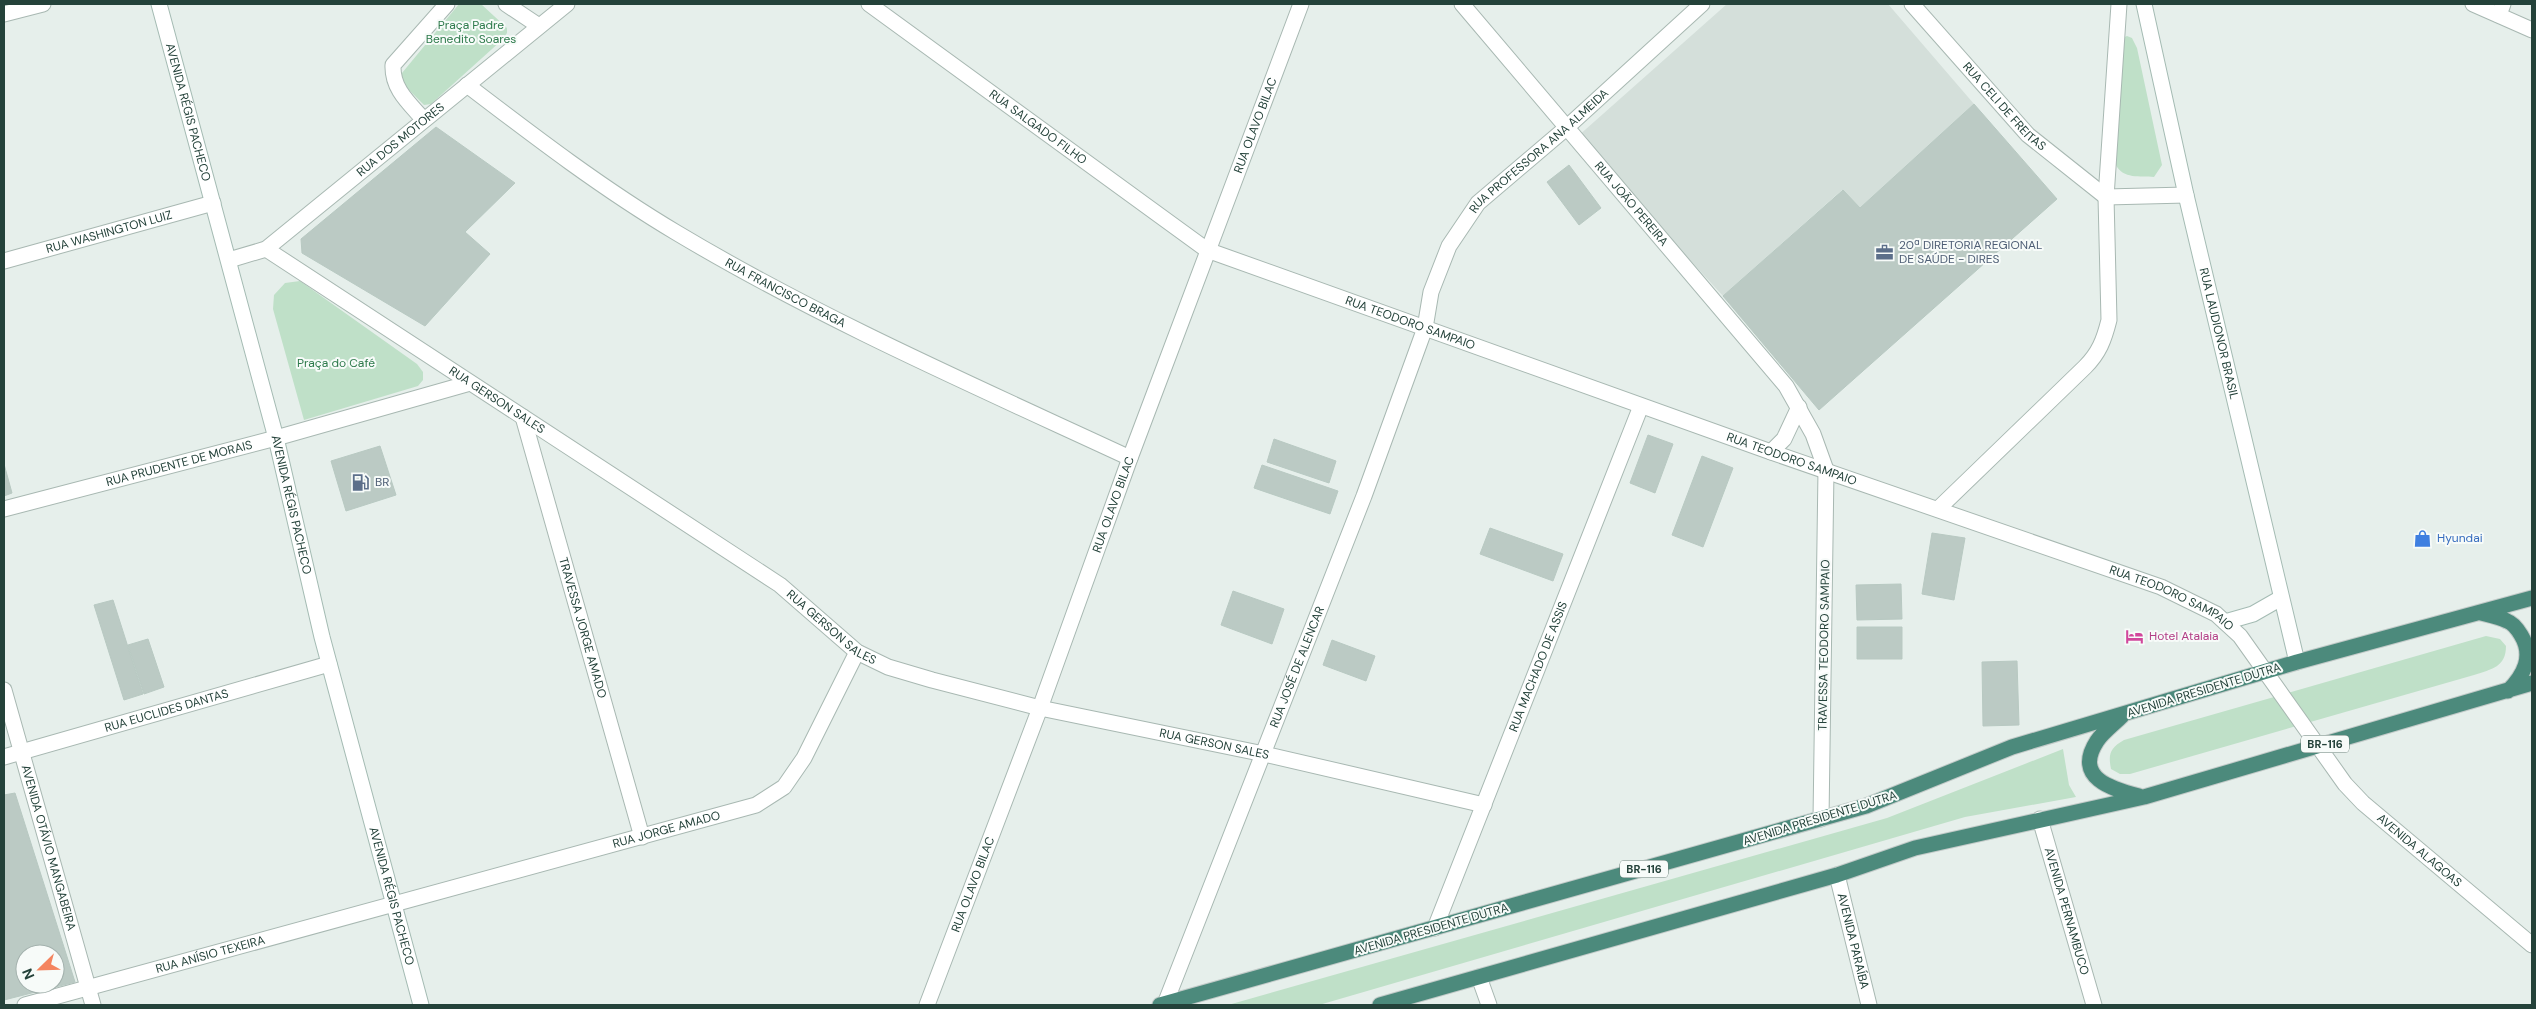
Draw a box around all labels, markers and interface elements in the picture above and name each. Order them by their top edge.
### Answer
park label: Praça Padre Benedito Soares [426,17,516,47]
street label: AVENIDA RÉGIS PACHECO [162,41,214,183]
street label: RUA CELI DE FREITAS [1959,59,2049,154]
street label: RUA OLAVO BILAC [1230,75,1281,175]
street label: RUA PROFESSORA ANA ALMEIDA [1465,85,1612,216]
street label: RUA SALGADO FILHO [986,86,1090,168]
street label: RUA DOS MOTORES [353,99,448,180]
street label: RUA JOÃO PEREIRA [1591,158,1672,249]
street label: RUA WASHINGTON LUIZ [44,207,174,257]
place label: 20ª DIRETORIA REGIONAL DE SAÚDE - DIRES [1899,237,2042,267]
office icon: 20ª DIRETORIA REGIONAL DE SAÚDE - DIRES [1875,242,1895,262]
street label: RUA FRANCISCO BRAGA [722,255,848,331]
street label: RUA LAUDIONOR BRASIL [2196,266,2242,401]
street label: RUA TEODORO SAMPAIO [1343,292,1477,353]
park label: Praça do Café [297,355,375,371]
street label: RUA GERSON SALES [446,363,548,437]
street label: RUA TEODORO SAMPAIO [1724,429,1859,489]
street label: AVENIDA RÉGIS PACHECO [268,434,315,576]
street label: RUA PRUDENTE DE MORAIS [104,437,254,490]
street label: RUA OLAVO BILAC [1089,454,1138,555]
fuel station icon: BR [351,472,371,492]
place label: BR [375,474,389,490]
shop icon: Hyundai [2413,528,2433,548]
place label: Hyundai [2437,530,2483,546]
street label: TRAVESSA JORGE AMADO [555,555,610,700]
street label: TRAVESSA TEODORO SAMPAIO [1815,559,1833,731]
street label: RUA TEODORO SAMPAIO [2107,562,2237,634]
street label: RUA GERSON SALES [783,586,879,668]
street label: RUA MACHADO DE ASSIS [1505,599,1571,734]
street label: RUA JOSÉ DE ALENCAR [1266,604,1328,730]
hotel icon: Hotel Atalaia [2125,626,2145,646]
place label: Hotel Atalaia [2149,628,2219,644]
street label: AVENIDA PRESIDENTE DUTRA [2125,659,2283,721]
street label: RUA EUCLIDES DANTAS [103,685,230,736]
street label: RUA GERSON SALES [1158,725,1271,763]
road number: BR-116 [2301,736,2349,752]
street label: AVENIDA OTÁVIO MANGABEIRA [18,763,80,933]
street label: AVENIDA PRESIDENTE DUTRA [1741,787,1899,849]
street label: RUA JORGE AMADO [611,807,722,852]
street label: AVENIDA ALAGOAS [2374,810,2465,891]
street label: AVENIDA RÉGIS PACHECO [365,825,418,967]
street label: RUA OLAVO BILAC [947,834,998,934]
street label: AVENIDA PERNAMBUCO [2041,846,2093,977]
road number: BR-116 [1620,861,1668,878]
street label: AVENIDA PARAÍBA [1834,891,1873,991]
street label: AVENIDA PRESIDENTE DUTRA [1352,899,1510,959]
street label: RUA ANÍSIO TEXEIRA [154,932,267,977]
north arrow [15,944,65,994]
text: N [18,966,38,982]

